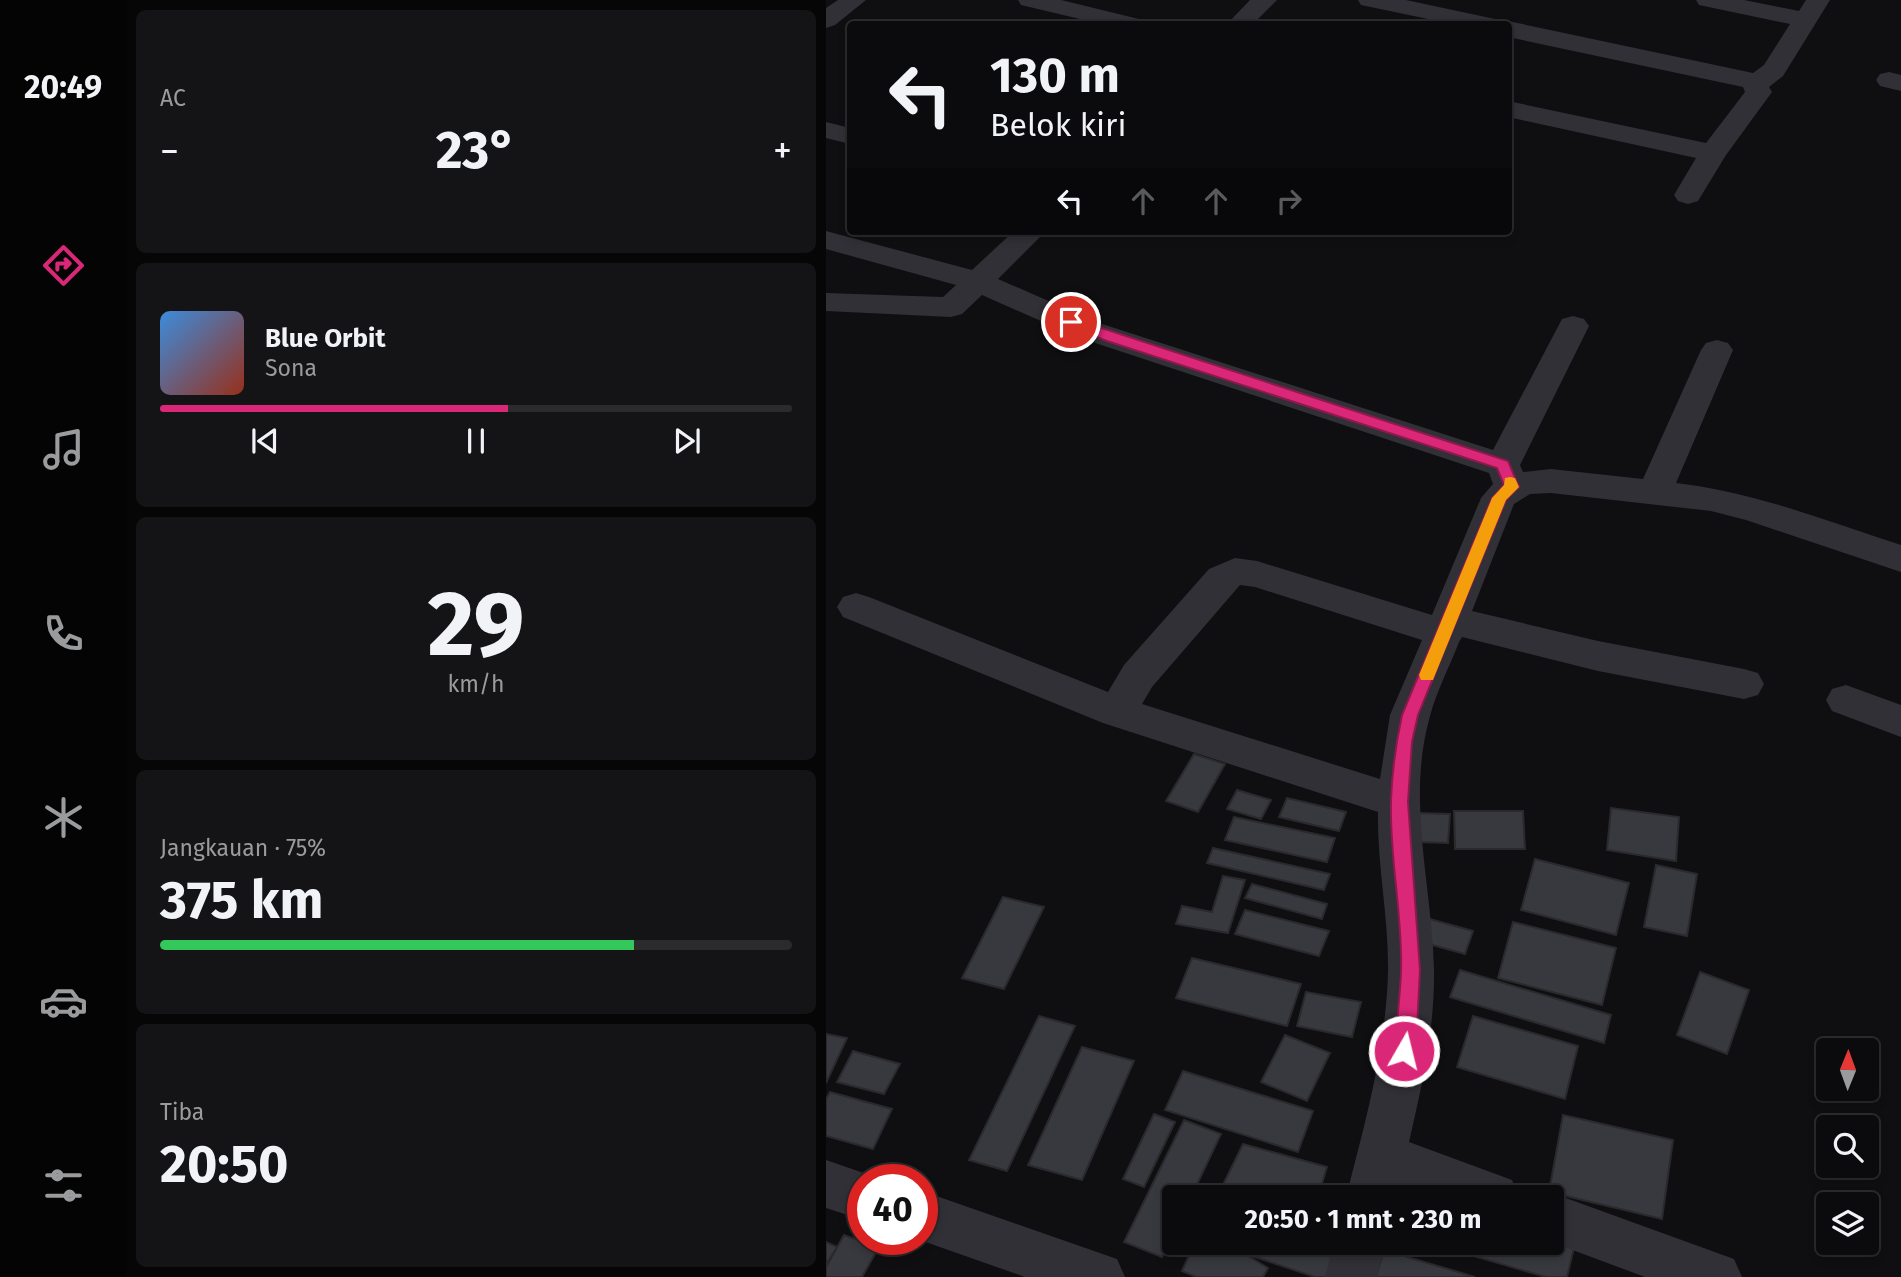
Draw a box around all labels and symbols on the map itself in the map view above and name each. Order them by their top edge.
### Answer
pin [1041,292,1101,352]
position arrow [1367,1014,1441,1088]
north arrow [1816,1038,1880,1101]
speed limit sign: 40 [847,1164,938,1255]

